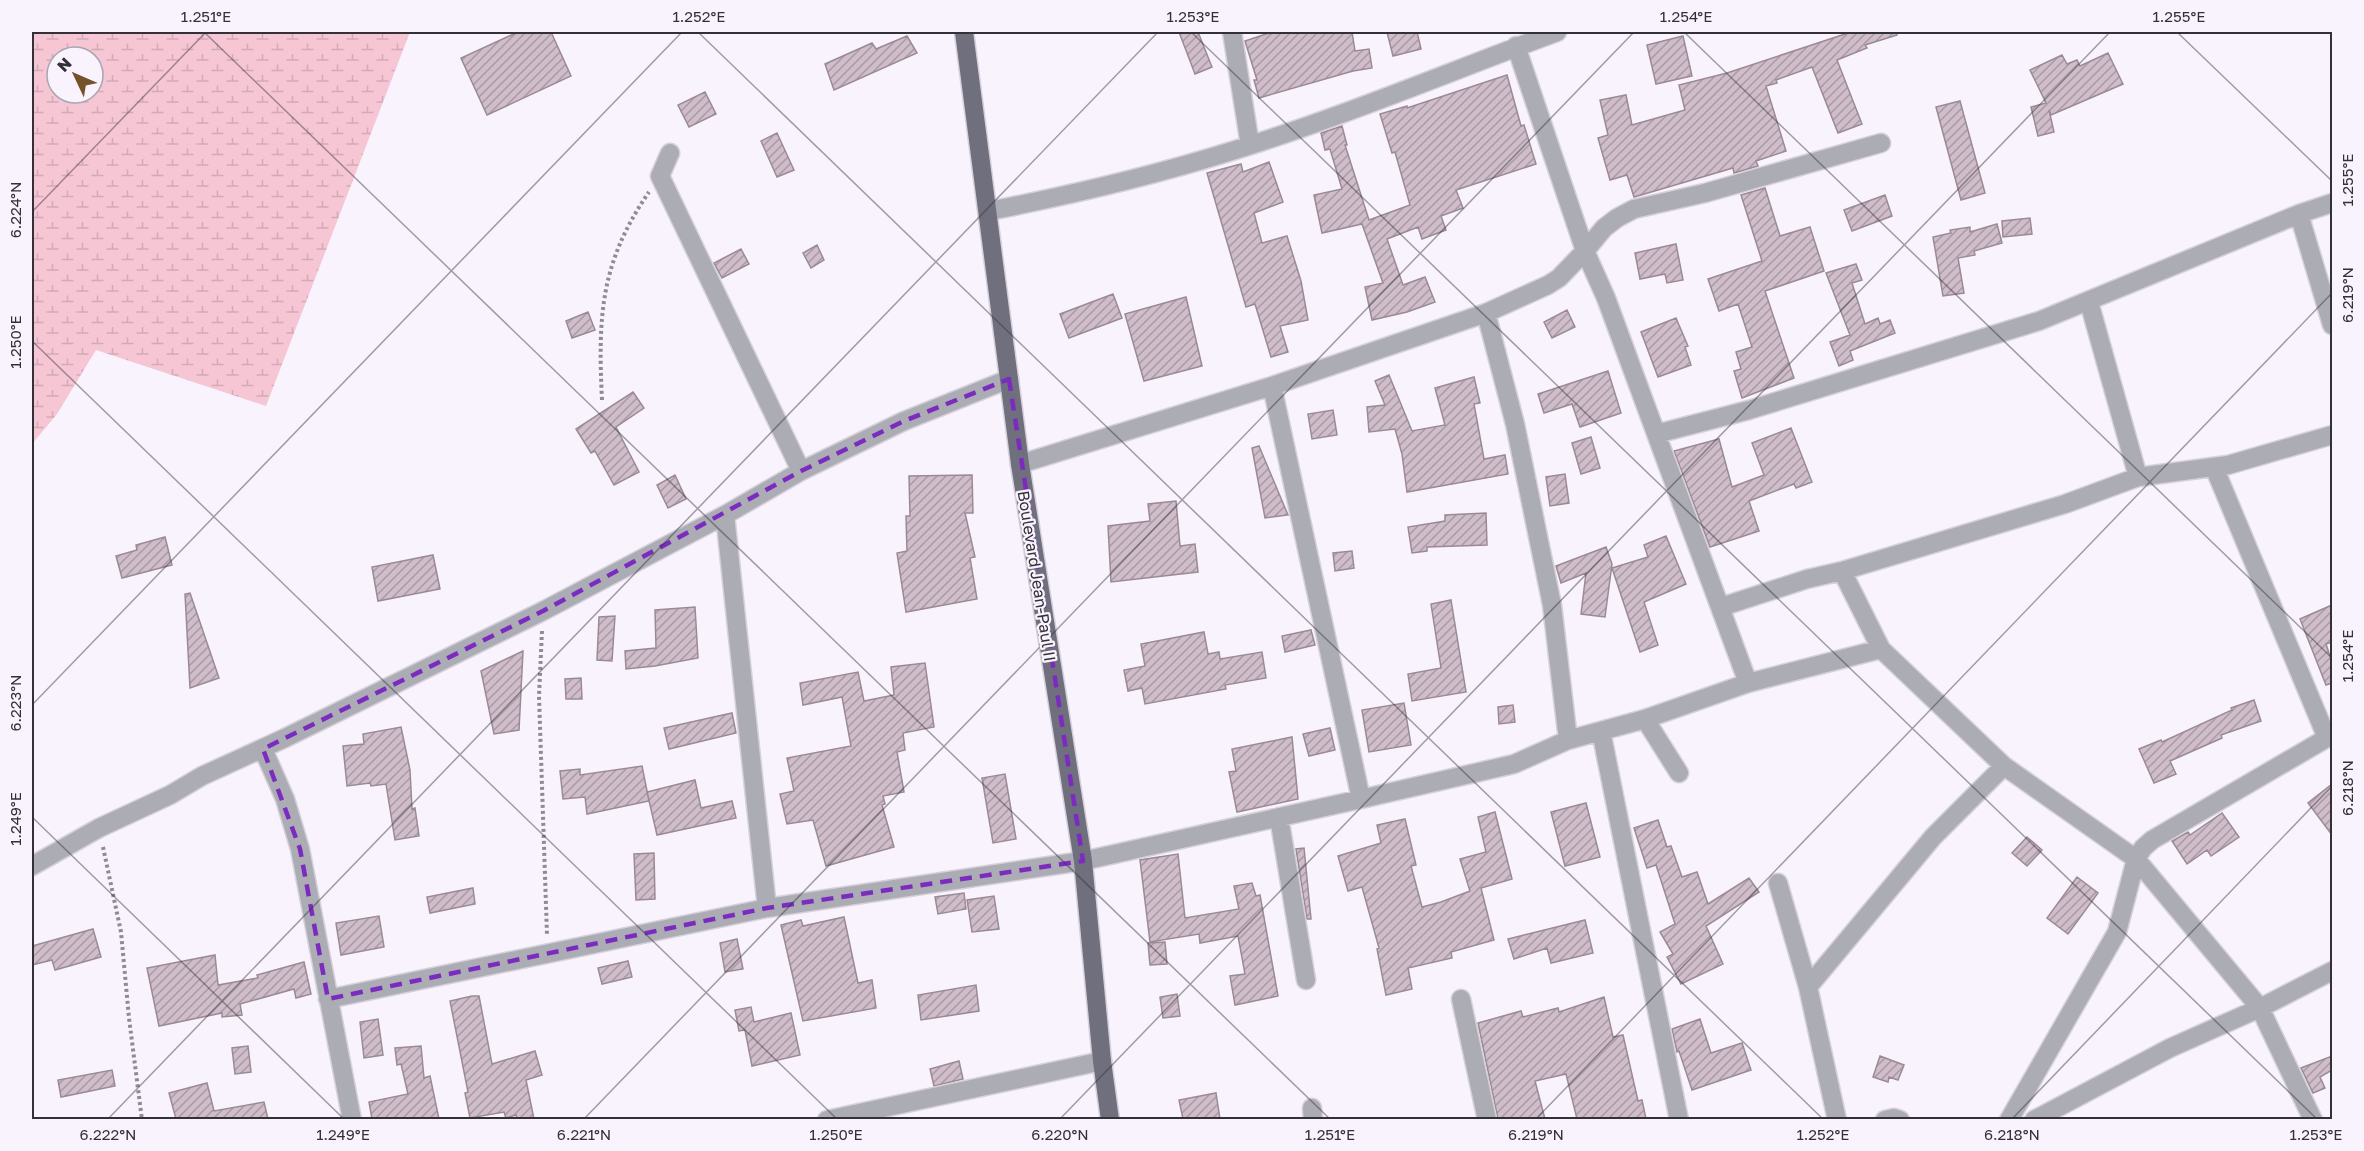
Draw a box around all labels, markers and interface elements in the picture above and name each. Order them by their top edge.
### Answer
text: 1.251°E [181,7,231,25]
text: 1.252°E [673,7,725,25]
text: 1.253°E [1167,7,1219,25]
text: 1.254°E [1660,7,1712,25]
text: 1.255°E [2153,7,2205,25]
north arrow [45,45,105,105]
text: N [53,53,76,76]
text: 1.255°E [2338,154,2356,206]
text: 6.224°N [6,182,24,238]
text: 6.219°N [2338,267,2356,323]
text: 1.250°E [6,315,24,369]
street label: Boulevard Jean-Paul II [1014,489,1060,663]
text: 1.254°E [2338,630,2356,682]
text: 6.223°N [6,674,24,732]
text: 6.218°N [2338,760,2356,816]
text: 1.249°E [6,792,24,846]
text: 6.222°N [80,1125,136,1143]
text: 1.249°E [316,1125,370,1143]
text: 6.221°N [557,1125,611,1143]
text: 1.250°E [809,1125,863,1143]
text: 6.220°N [1031,1125,1089,1143]
text: 1.251°E [1305,1125,1355,1143]
text: 6.219°N [1508,1125,1564,1143]
text: 1.252°E [1797,1125,1849,1143]
text: 6.218°N [1984,1125,2040,1143]
text: 1.253°E [2290,1125,2342,1143]

